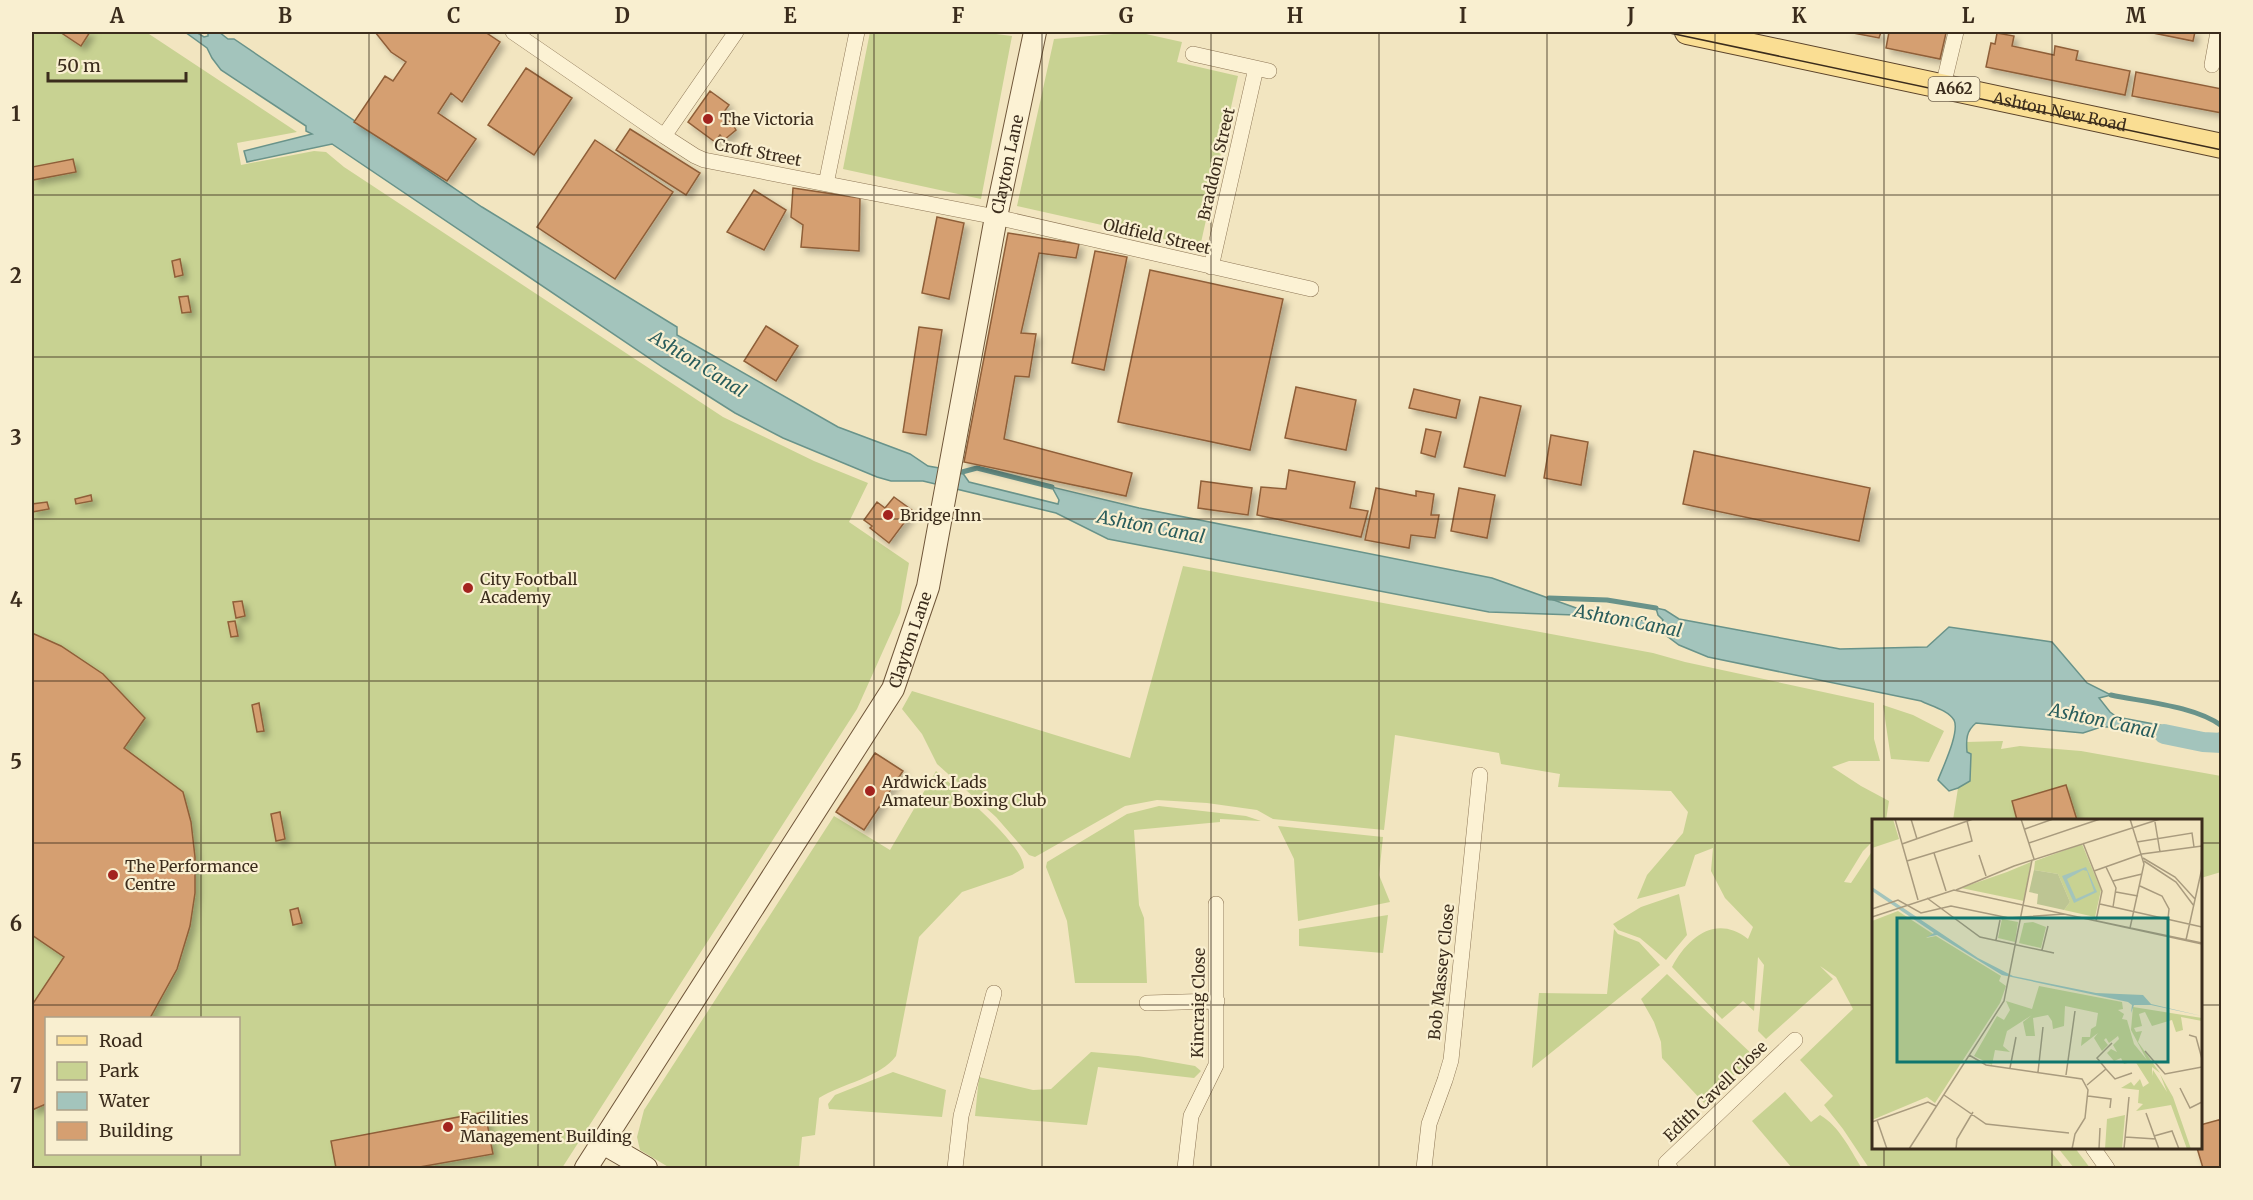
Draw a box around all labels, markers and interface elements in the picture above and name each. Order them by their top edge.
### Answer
text: A [109,3,125,28]
text: B [278,3,292,28]
text: C [447,3,461,28]
text: D [614,3,630,28]
text: E [783,3,797,28]
text: F [952,3,965,28]
text: G [1119,3,1134,28]
text: H [1287,3,1303,28]
text: I [1459,3,1467,28]
text: J [1626,3,1635,28]
text: K [1792,3,1807,28]
text: L [1962,3,1975,28]
text: M [2126,3,2147,28]
scale bar [48,45,186,83]
text: 50 m [57,54,101,77]
road number: A662 [1928,77,1980,101]
street label: Ashton New Road [1990,87,2129,135]
text: 1 [11,101,21,126]
street label: Braddon Street [1193,105,1239,222]
place label: The Victoria [720,109,814,129]
marker: The Victoria [701,112,715,126]
street label: Clayton Lane [987,113,1027,216]
street label: Croft Street [713,134,804,170]
street label: Oldfield Street [1101,214,1213,258]
text: 2 [10,263,22,288]
water label: Ashton Canal [644,324,751,402]
text: 3 [10,425,22,450]
water label: Ashton Canal [1093,504,1207,548]
place label: Bridge Inn [900,505,982,525]
marker: Bridge Inn [881,508,895,522]
place label: City Football Academy [479,569,577,607]
marker: City Football Academy [461,581,475,595]
text: 4 [10,587,23,612]
street label: Clayton Lane [884,589,936,691]
water label: Ashton Canal [1570,598,1684,642]
water label: Ashton Canal [2045,697,2159,743]
text: 5 [10,749,22,774]
place label: Ardwick Lads Amateur Boxing Club [881,772,1047,810]
marker: Ardwick Lads Amateur Boxing Club [863,784,877,798]
inset map [1872,819,2202,1149]
place label: The Performance Centre [125,856,258,894]
marker: The Performance Centre [106,868,120,882]
street label: Bob Massey Close [1424,903,1458,1041]
text: 6 [10,911,22,936]
street label: Kincraig Close [1187,948,1209,1058]
legend [45,1017,240,1155]
text: Road [99,1029,143,1052]
street label: Edith Cavell Close [1659,1036,1771,1146]
text: Park [99,1059,140,1082]
text: 7 [10,1073,22,1098]
text: Water [98,1089,150,1112]
place label: Facilities Management Building [460,1108,632,1146]
text: Building [99,1119,173,1142]
marker: Facilities Management Building [441,1120,455,1134]

